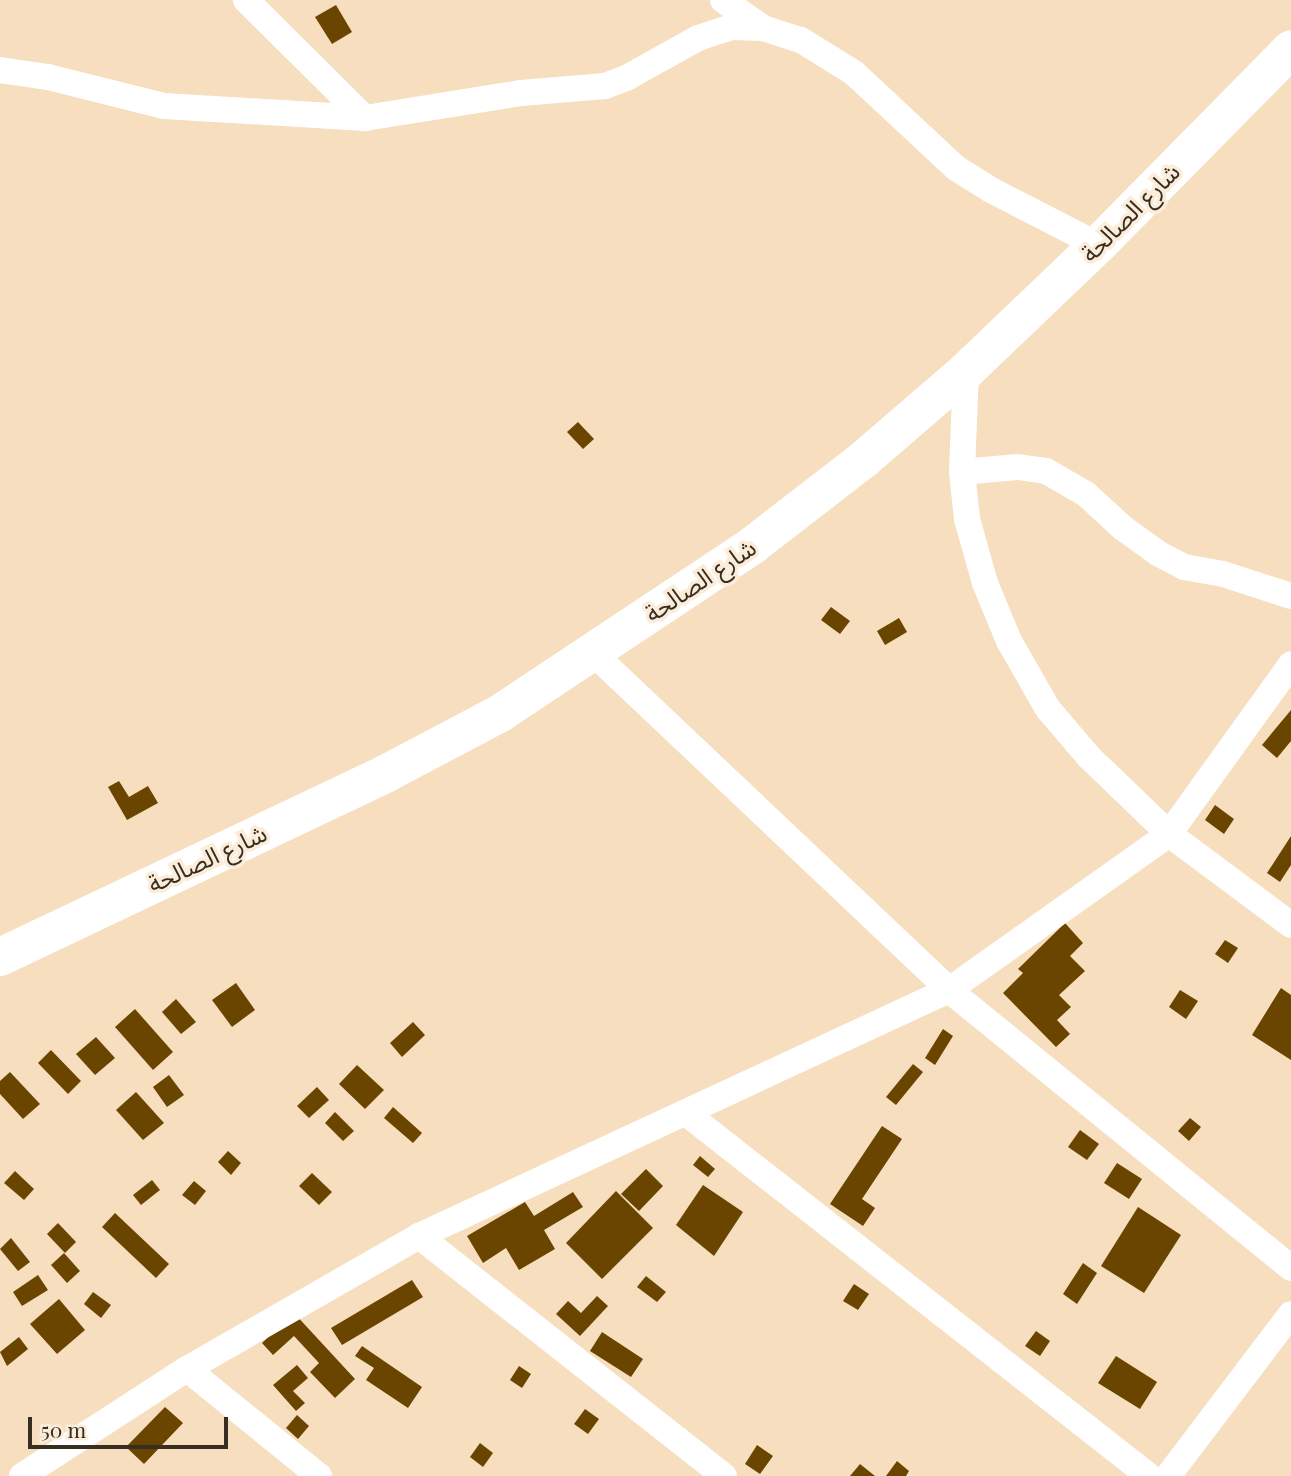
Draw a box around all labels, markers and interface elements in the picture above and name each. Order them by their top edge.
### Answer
street label: شارع الصالحة [1075,157,1185,267]
street label: شارع الصالحة [639,532,761,628]
street label: شارع الصالحة [143,818,271,898]
scale bar [32,1402,231,1446]
text: 50 m [41,1415,86,1443]

